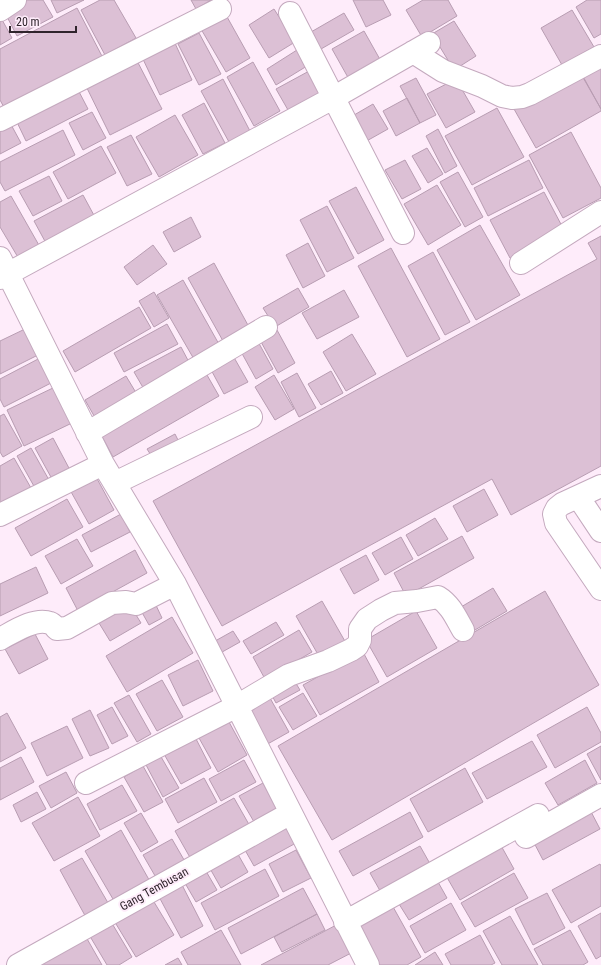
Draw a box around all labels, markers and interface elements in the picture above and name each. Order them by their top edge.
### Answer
scale bar [10,8,76,34]
text: 20 m [16,15,40,29]
street label: Gang Tembusan [117,864,191,914]

